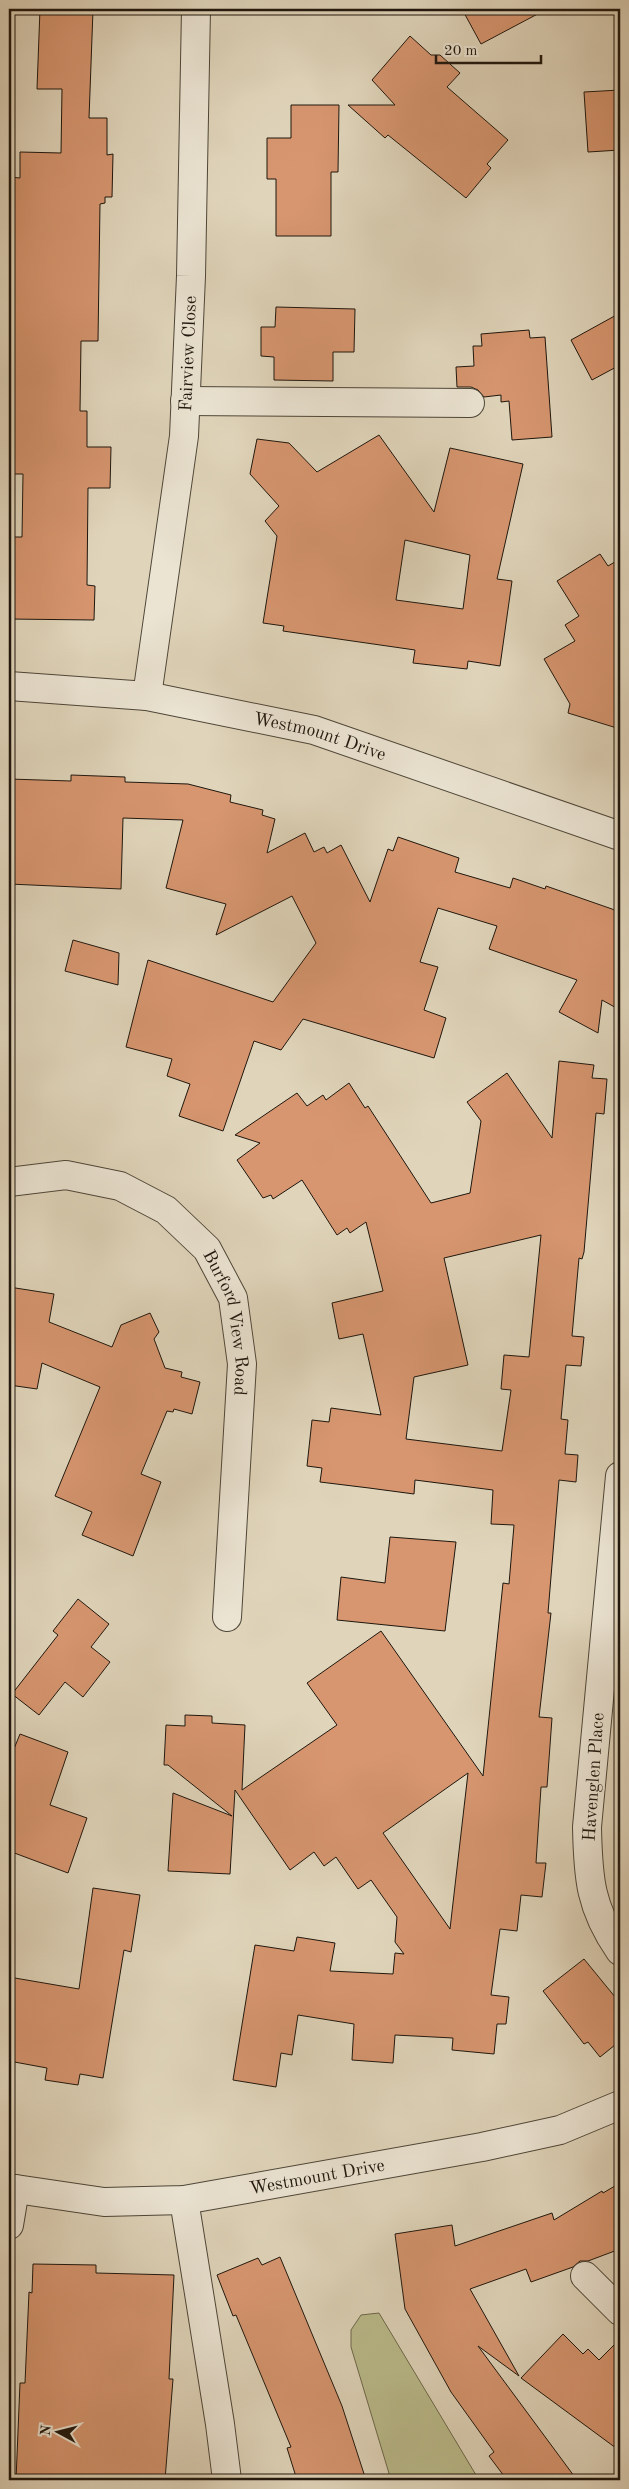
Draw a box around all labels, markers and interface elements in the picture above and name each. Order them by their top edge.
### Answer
scale bar [436,32,542,64]
text: 20 m [444,44,478,59]
street label: Fairview Close [177,295,200,412]
street label: Westmount Drive [252,710,388,764]
street label: Burford View Road [199,1247,251,1396]
street label: Havenglen Place [581,1712,607,1842]
street label: Westmount Drive [248,2156,386,2198]
north arrow [32,2406,82,2456]
text: N [38,2424,54,2437]

